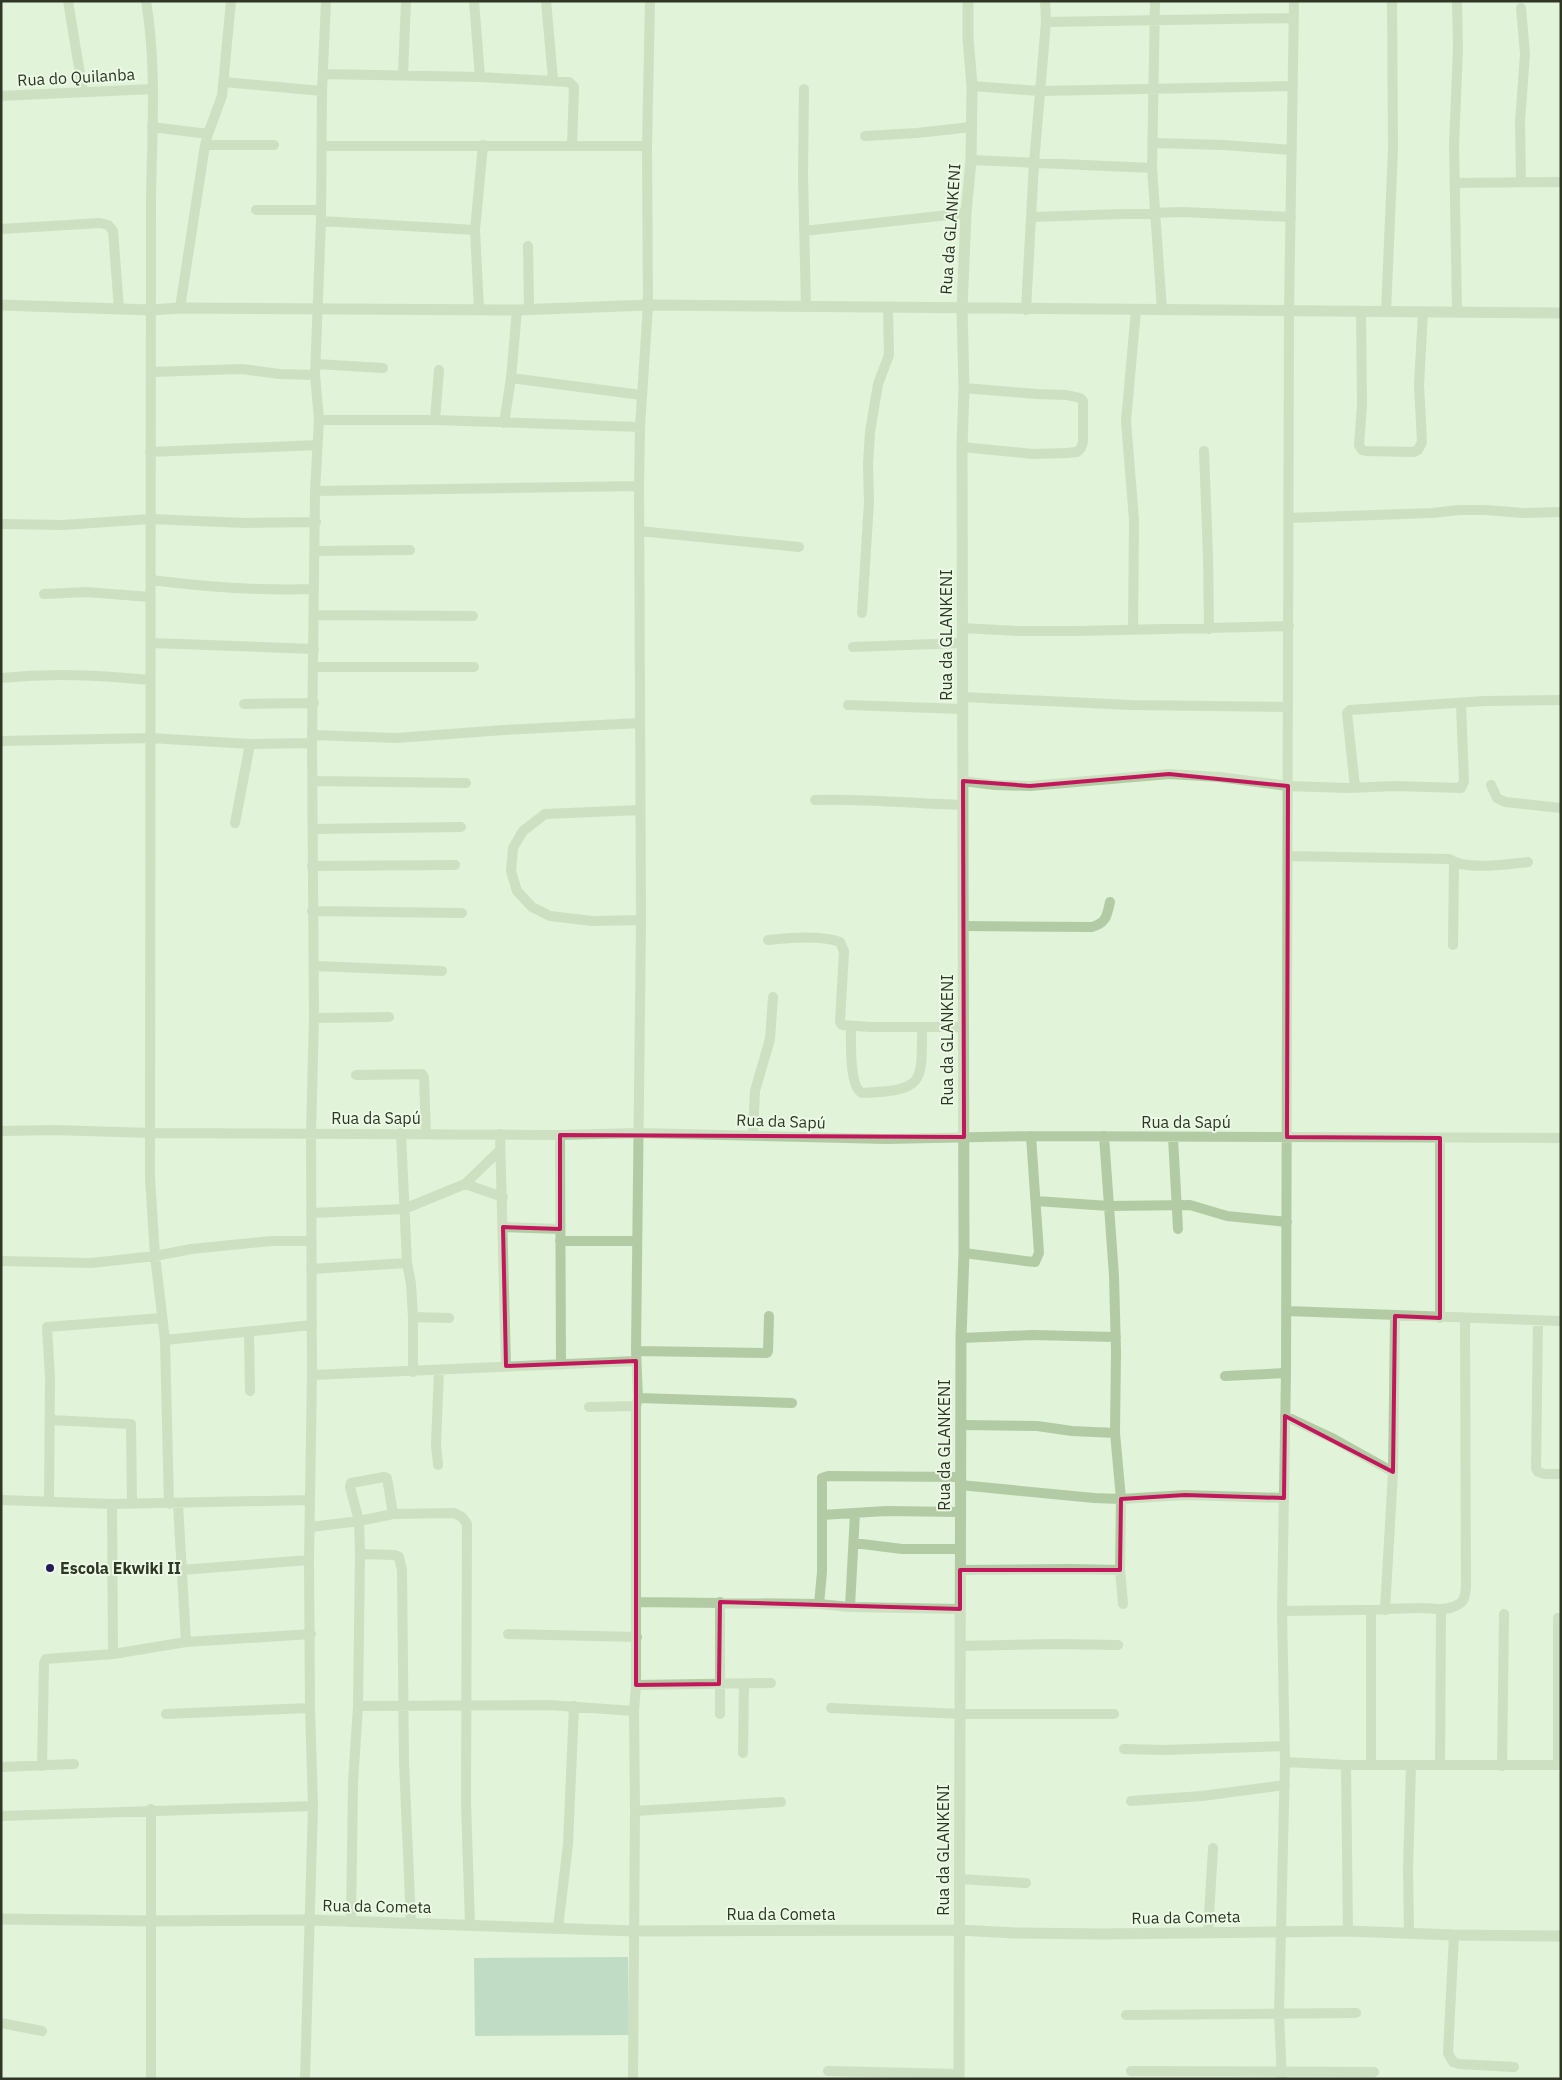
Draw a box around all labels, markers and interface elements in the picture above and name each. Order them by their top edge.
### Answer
street label: Rua do Quilanba [17,64,136,90]
street label: Rua da GLANKENI [935,163,965,295]
street label: Rua da GLANKENI [936,569,956,701]
street label: Rua da GLANKENI [937,974,957,1106]
street label: Rua da Sapú [331,1108,421,1128]
street label: Rua da Sapú [736,1109,826,1133]
street label: Rua da Sapú [1141,1112,1231,1132]
street label: Rua da GLANKENI [934,1379,954,1511]
place label: Escola Ekwiki II [60,1558,181,1578]
marker: Escola Ekwiki II [44,1562,56,1574]
street label: Rua da GLANKENI [933,1784,953,1916]
street label: Rua da Cometa [322,1895,432,1917]
street label: Rua da Cometa [726,1904,836,1924]
street label: Rua da Cometa [1131,1906,1241,1928]

